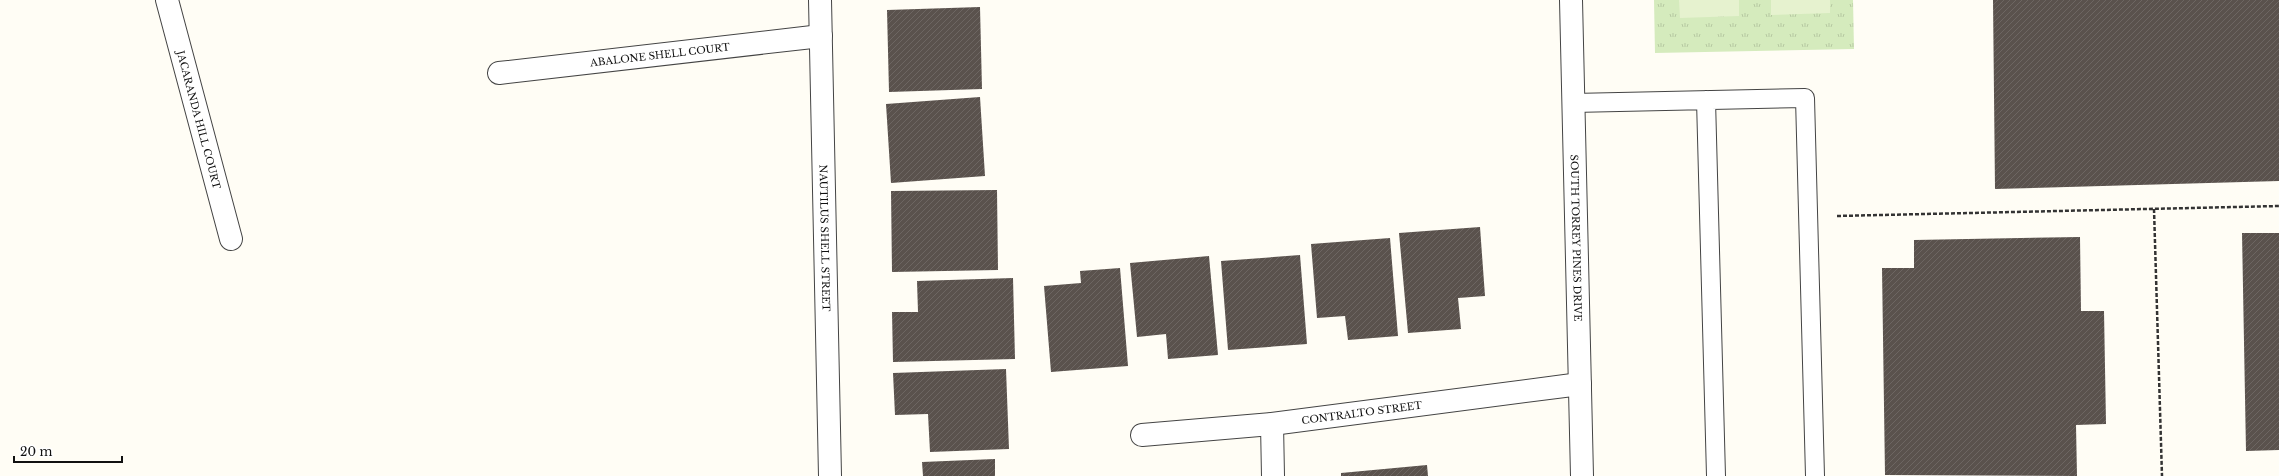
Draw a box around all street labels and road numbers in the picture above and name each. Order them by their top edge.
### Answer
street label: ABALONE SHELL COURT [588,41,731,70]
street label: JACARANDA HILL COURT [173,47,223,191]
street label: SOUTH TORREY PINES DRIVE [1568,154,1584,322]
street label: NAUTILUS SHELL STREET [816,164,833,312]
street label: CONTRALTO STREET [1301,399,1423,427]

